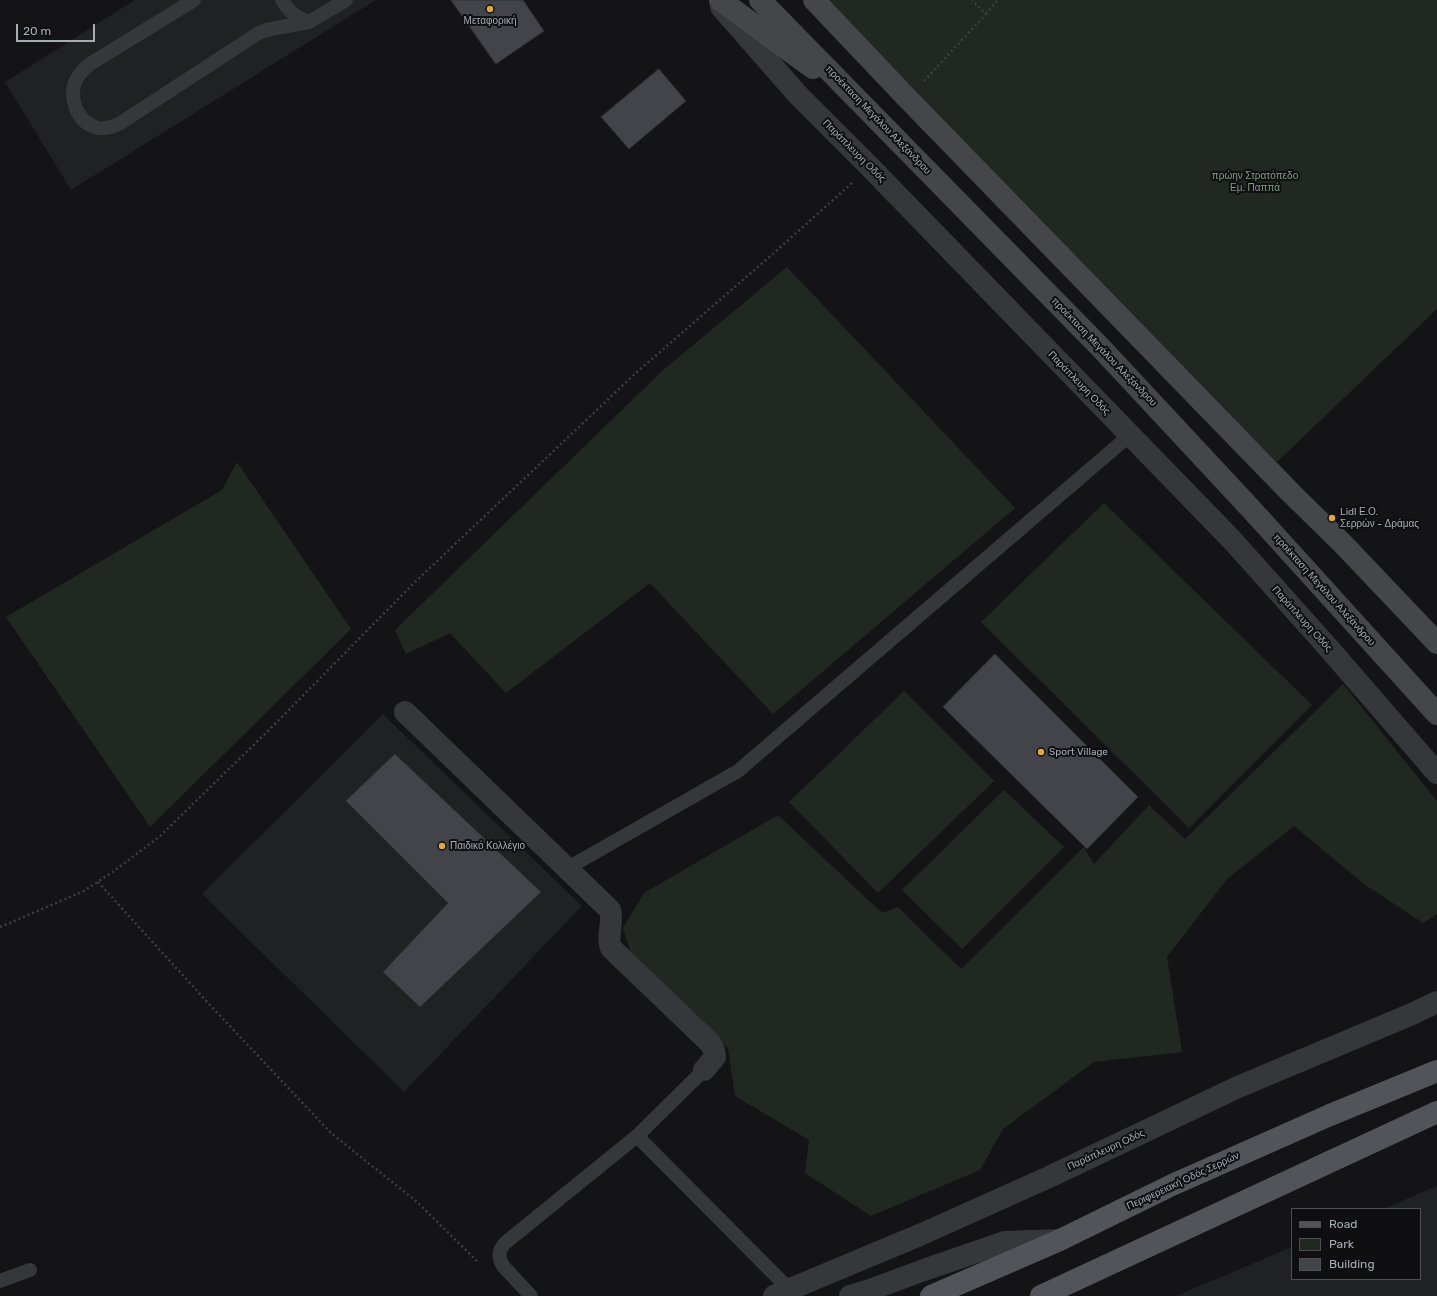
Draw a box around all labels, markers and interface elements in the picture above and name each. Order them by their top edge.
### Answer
marker: Μεταφορική [485,4,495,14]
place label: Μεταφορική [464,15,516,27]
scale bar [18,16,97,42]
text: 20 m [23,24,51,38]
street label: προέκταση Μεγάλου Αλεξάνδρου [823,63,933,177]
street label: Παράπλευρη Οδός [820,117,888,185]
park label: πρώην Στρατόπεδο Εμ. Παππά [1212,170,1298,194]
street label: προέκταση Μεγάλου Αλεξάνδρου [1049,295,1159,409]
street label: Παράπλευρη Οδός [1046,349,1112,417]
place label: Lidl Ε.Ο. Σερρών - Δράμας [1340,506,1419,530]
marker: Lidl Ε.Ο. Σερρών - Δράμας [1327,513,1337,523]
street label: προέκταση Μεγάλου Αλεξάνδρου [1270,531,1378,649]
street label: Παράπλευρη Οδός [1270,584,1334,654]
place label: Sport Village [1049,746,1108,758]
marker: Sport Village [1036,747,1046,757]
place label: Παιδικό Κολλέγιο [450,840,525,852]
marker: Παιδικό Κολλέγιο [437,841,447,851]
street label: Παράπλευρη Οδός [1066,1127,1146,1173]
street label: Περιφερειακή Οδός Σερρών [1125,1150,1241,1212]
legend [1291,1208,1421,1280]
text: Road [1329,1217,1357,1231]
text: Park [1329,1237,1354,1251]
text: Building [1329,1257,1375,1271]

